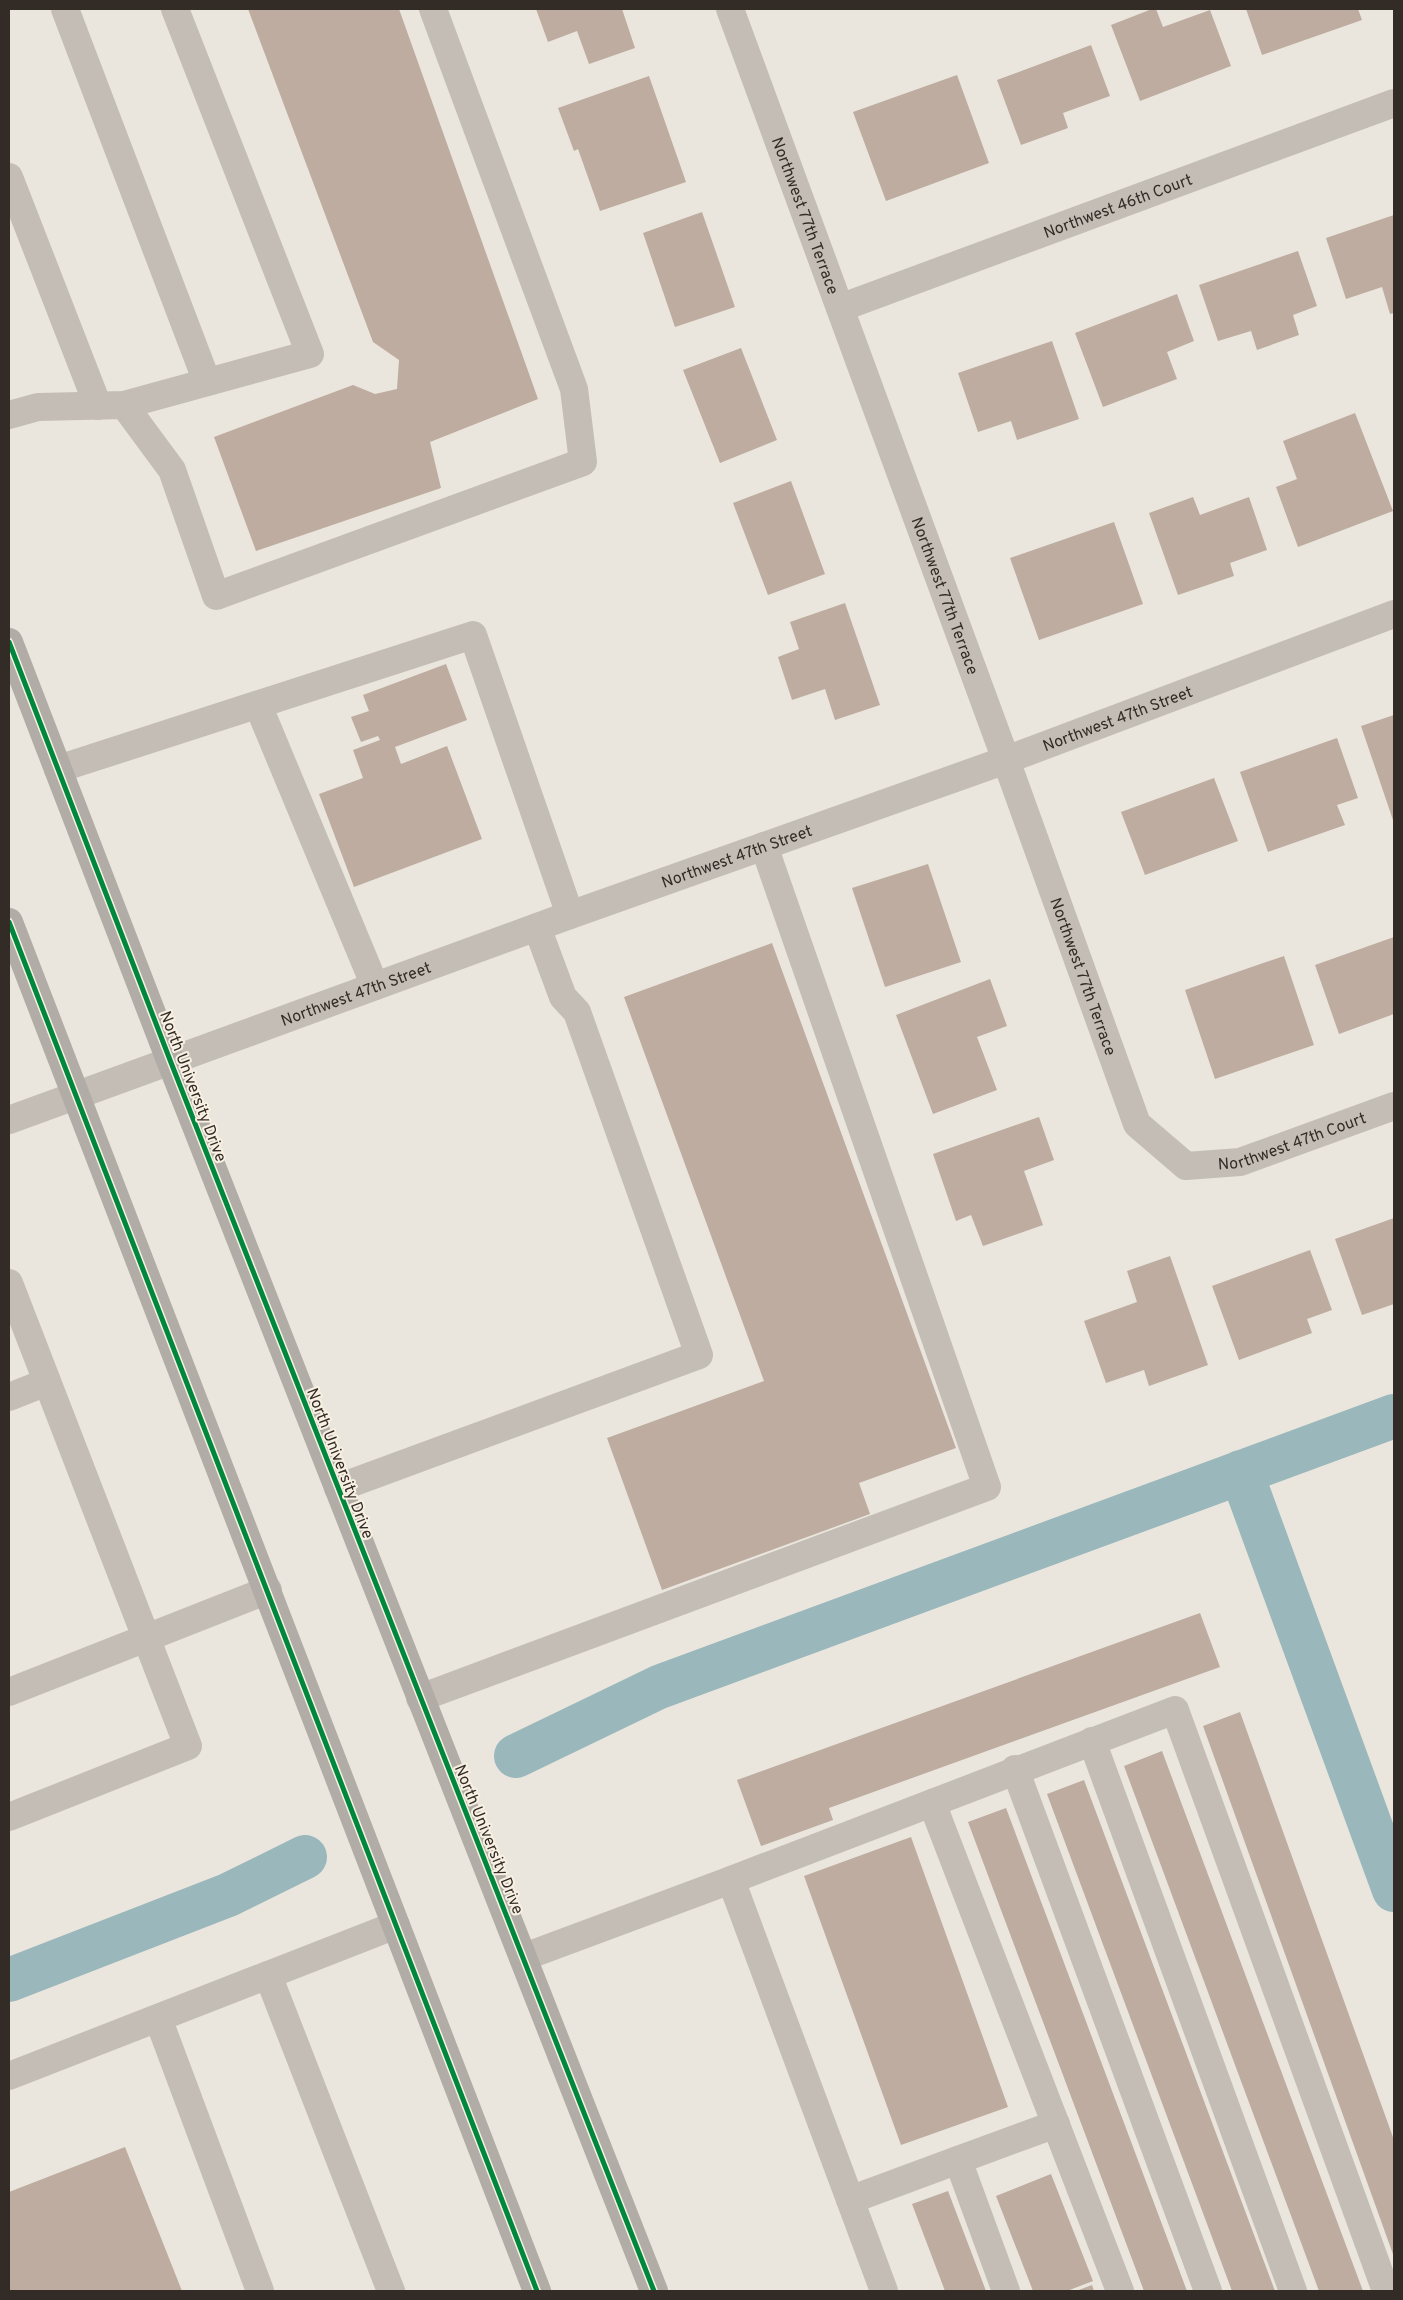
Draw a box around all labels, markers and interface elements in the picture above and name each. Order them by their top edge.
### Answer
street label: Northwest 77th Terrace [766,135,842,298]
street label: Northwest 46th Court [1041,170,1196,244]
street label: Northwest 77th Terrace [906,515,982,678]
street label: Northwest 47th Street [1040,683,1196,757]
street label: Northwest 47th Street [659,822,815,894]
street label: Northwest 77th Terrace [1044,895,1120,1059]
street label: Northwest 47th Street [278,959,434,1032]
street label: North University Drive [154,1009,230,1165]
street label: Northwest 47th Court [1217,1109,1369,1176]
street label: North University Drive [301,1386,377,1542]
street label: North University Drive [449,1762,527,1918]

